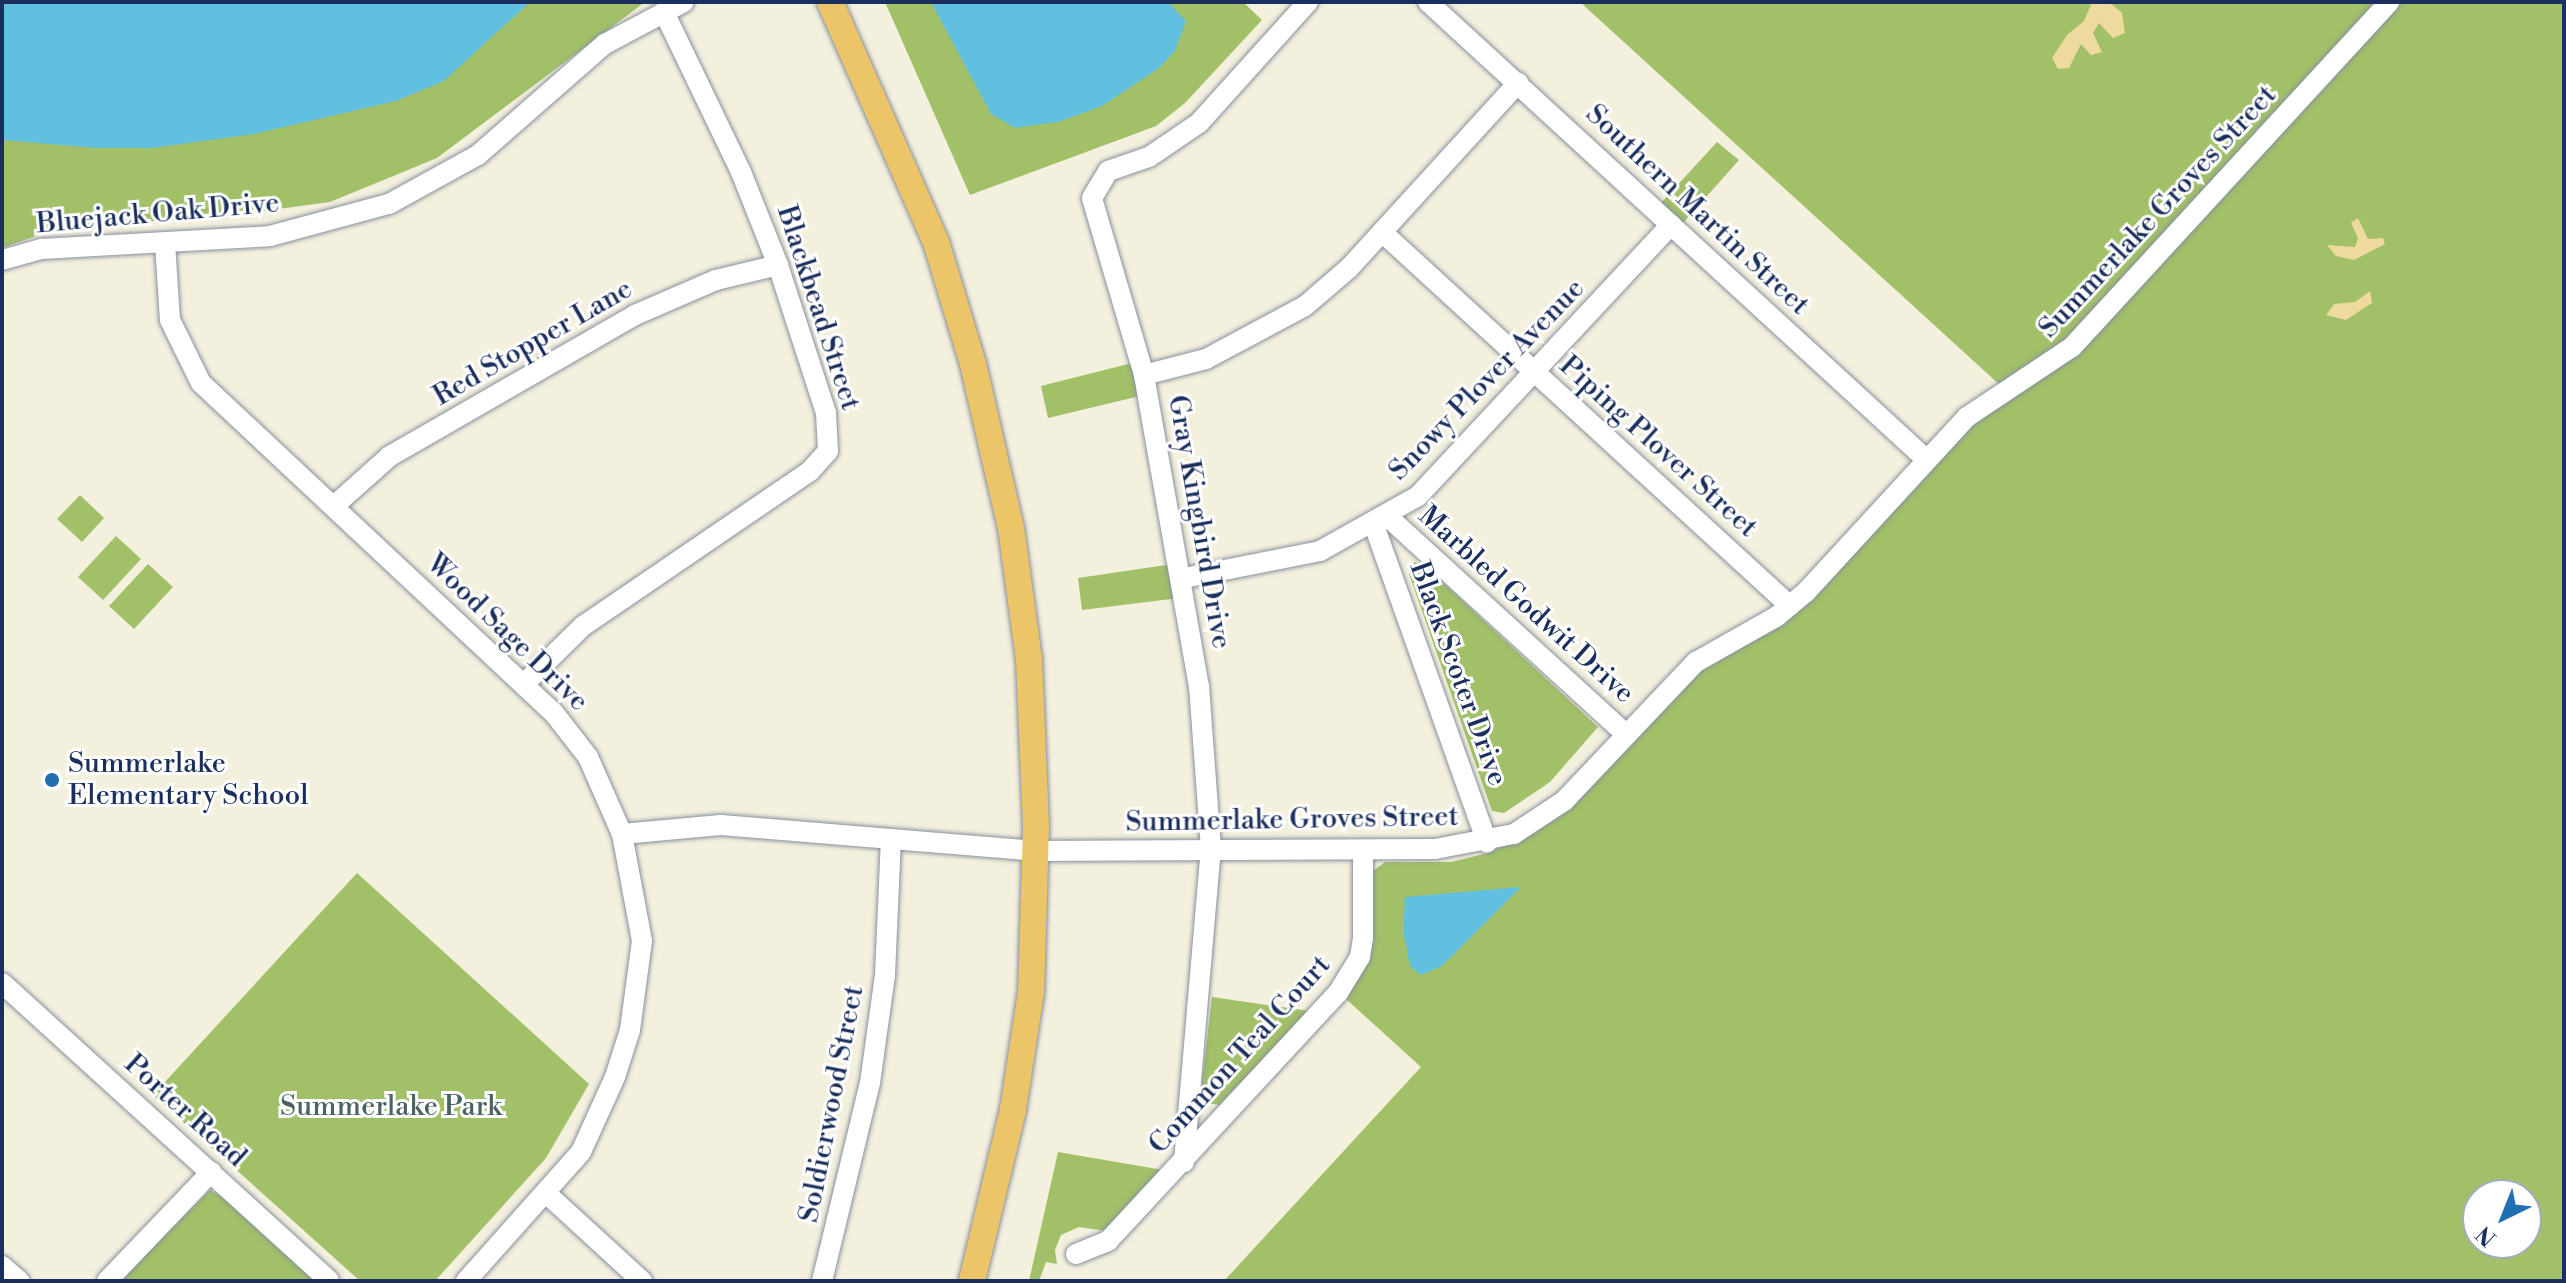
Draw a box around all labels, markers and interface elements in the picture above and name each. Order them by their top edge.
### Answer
street label: Summerlake Groves Street [2032,79,2284,345]
street label: Southern Martin Street [1578,98,1816,322]
street label: Bluejack Oak Drive [35,187,281,241]
street label: Blackbead Street [769,202,867,414]
street label: Red Stopper Lane [428,272,638,414]
street label: Snowy Plover Avenue [1382,272,1592,488]
street label: Piping Plover Street [1552,349,1764,545]
street label: Gray Kingbird Drive [1160,393,1238,651]
street label: Marbled Godwit Drive [1411,499,1641,711]
street label: Wood Sage Drive [419,547,595,719]
street label: Black Scoter Drive [1402,558,1514,790]
place label: Summerlake Elementary School [68,747,309,813]
marker: Summerlake Elementary School [43,771,61,789]
street label: Summerlake Groves Street [1125,800,1459,840]
street label: Common Teal Court [1142,949,1338,1161]
street label: Soldierwood Street [793,983,871,1225]
street label: Porter Road [117,1047,253,1175]
park label: Summerlake Park [280,1090,502,1124]
north arrow [2462,1179,2542,1259]
text: N [2471,1220,2502,1251]

